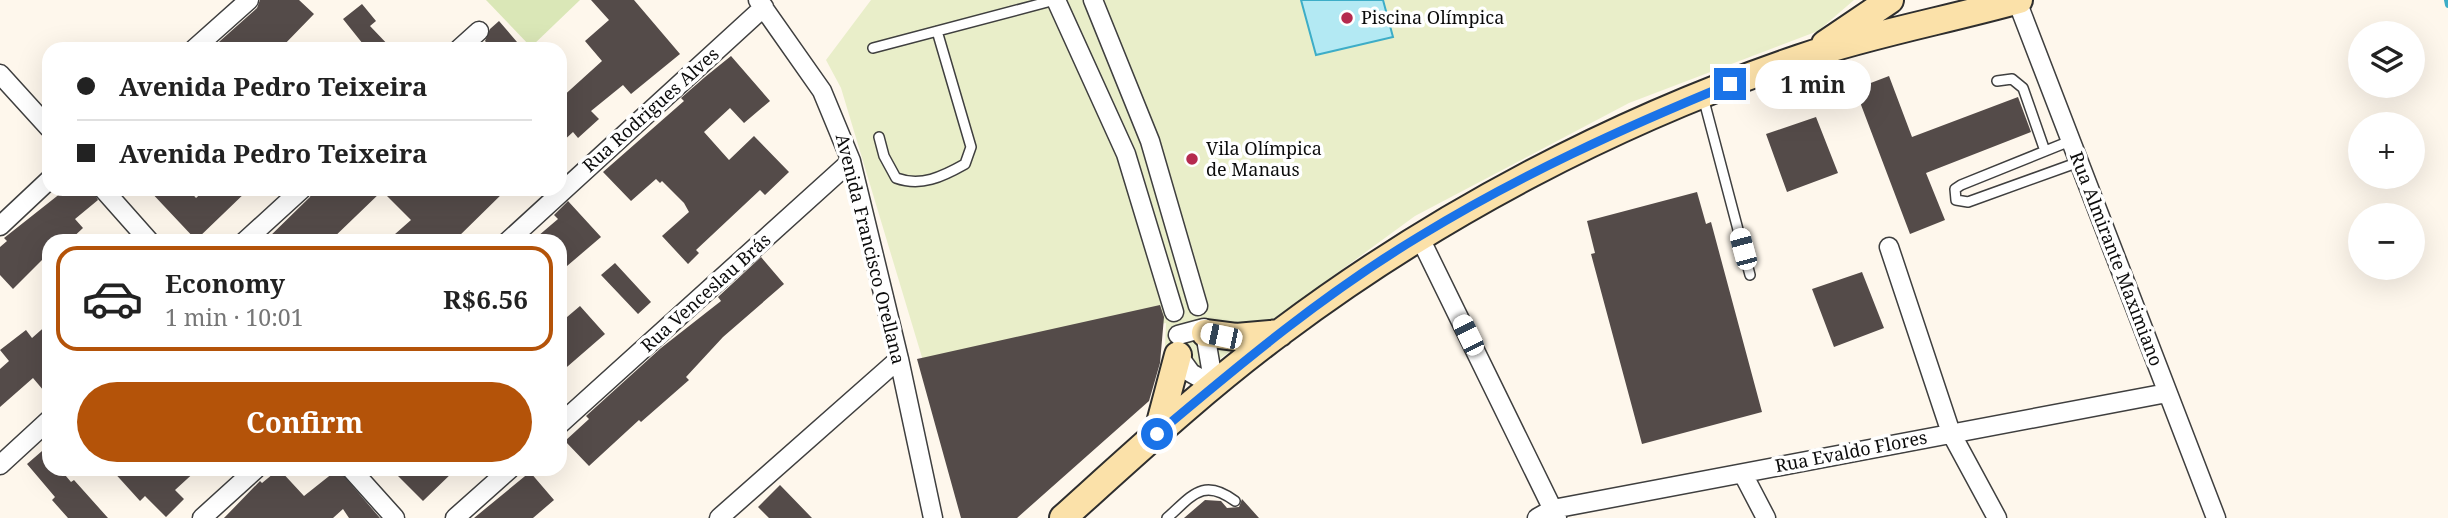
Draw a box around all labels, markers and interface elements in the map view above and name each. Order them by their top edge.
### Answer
place label: Piscina Olímpica [1361,5,1504,29]
marker: Piscina Olímpica [1339,10,1355,26]
map controls [2348,21,2425,280]
button: layers [2348,21,2425,98]
street label: Rua Rodrigues Alves [577,42,724,177]
callout: 1 min [1754,60,1870,108]
text: Avenida Pedro Teixeira [119,68,428,104]
route end [1714,68,1746,100]
text: 1 min [1780,68,1846,100]
button: + [2348,112,2425,189]
street label: Avenida Francisco Orellana [831,131,911,366]
text: Avenida Pedro Teixeira [119,135,428,171]
place label: Vila Olímpica de Manaus [1206,136,1322,181]
street label: Rua Almirante Maximiano [2065,148,2169,369]
marker: Vila Olímpica de Manaus [1184,151,1200,167]
button: − [2348,203,2425,280]
car [1728,226,1759,272]
street label: Rua Venceslau Brás [635,227,775,357]
text: Economy [165,265,285,301]
icon: car [81,267,144,330]
text: R$6.56 [443,281,528,317]
text: 1 min · 10:01 [165,301,303,333]
car [1450,312,1487,358]
car [1199,321,1244,351]
button: Confirm [77,382,532,462]
route start [1141,418,1173,450]
street label: Rua Evaldo Flores [1773,425,1929,478]

